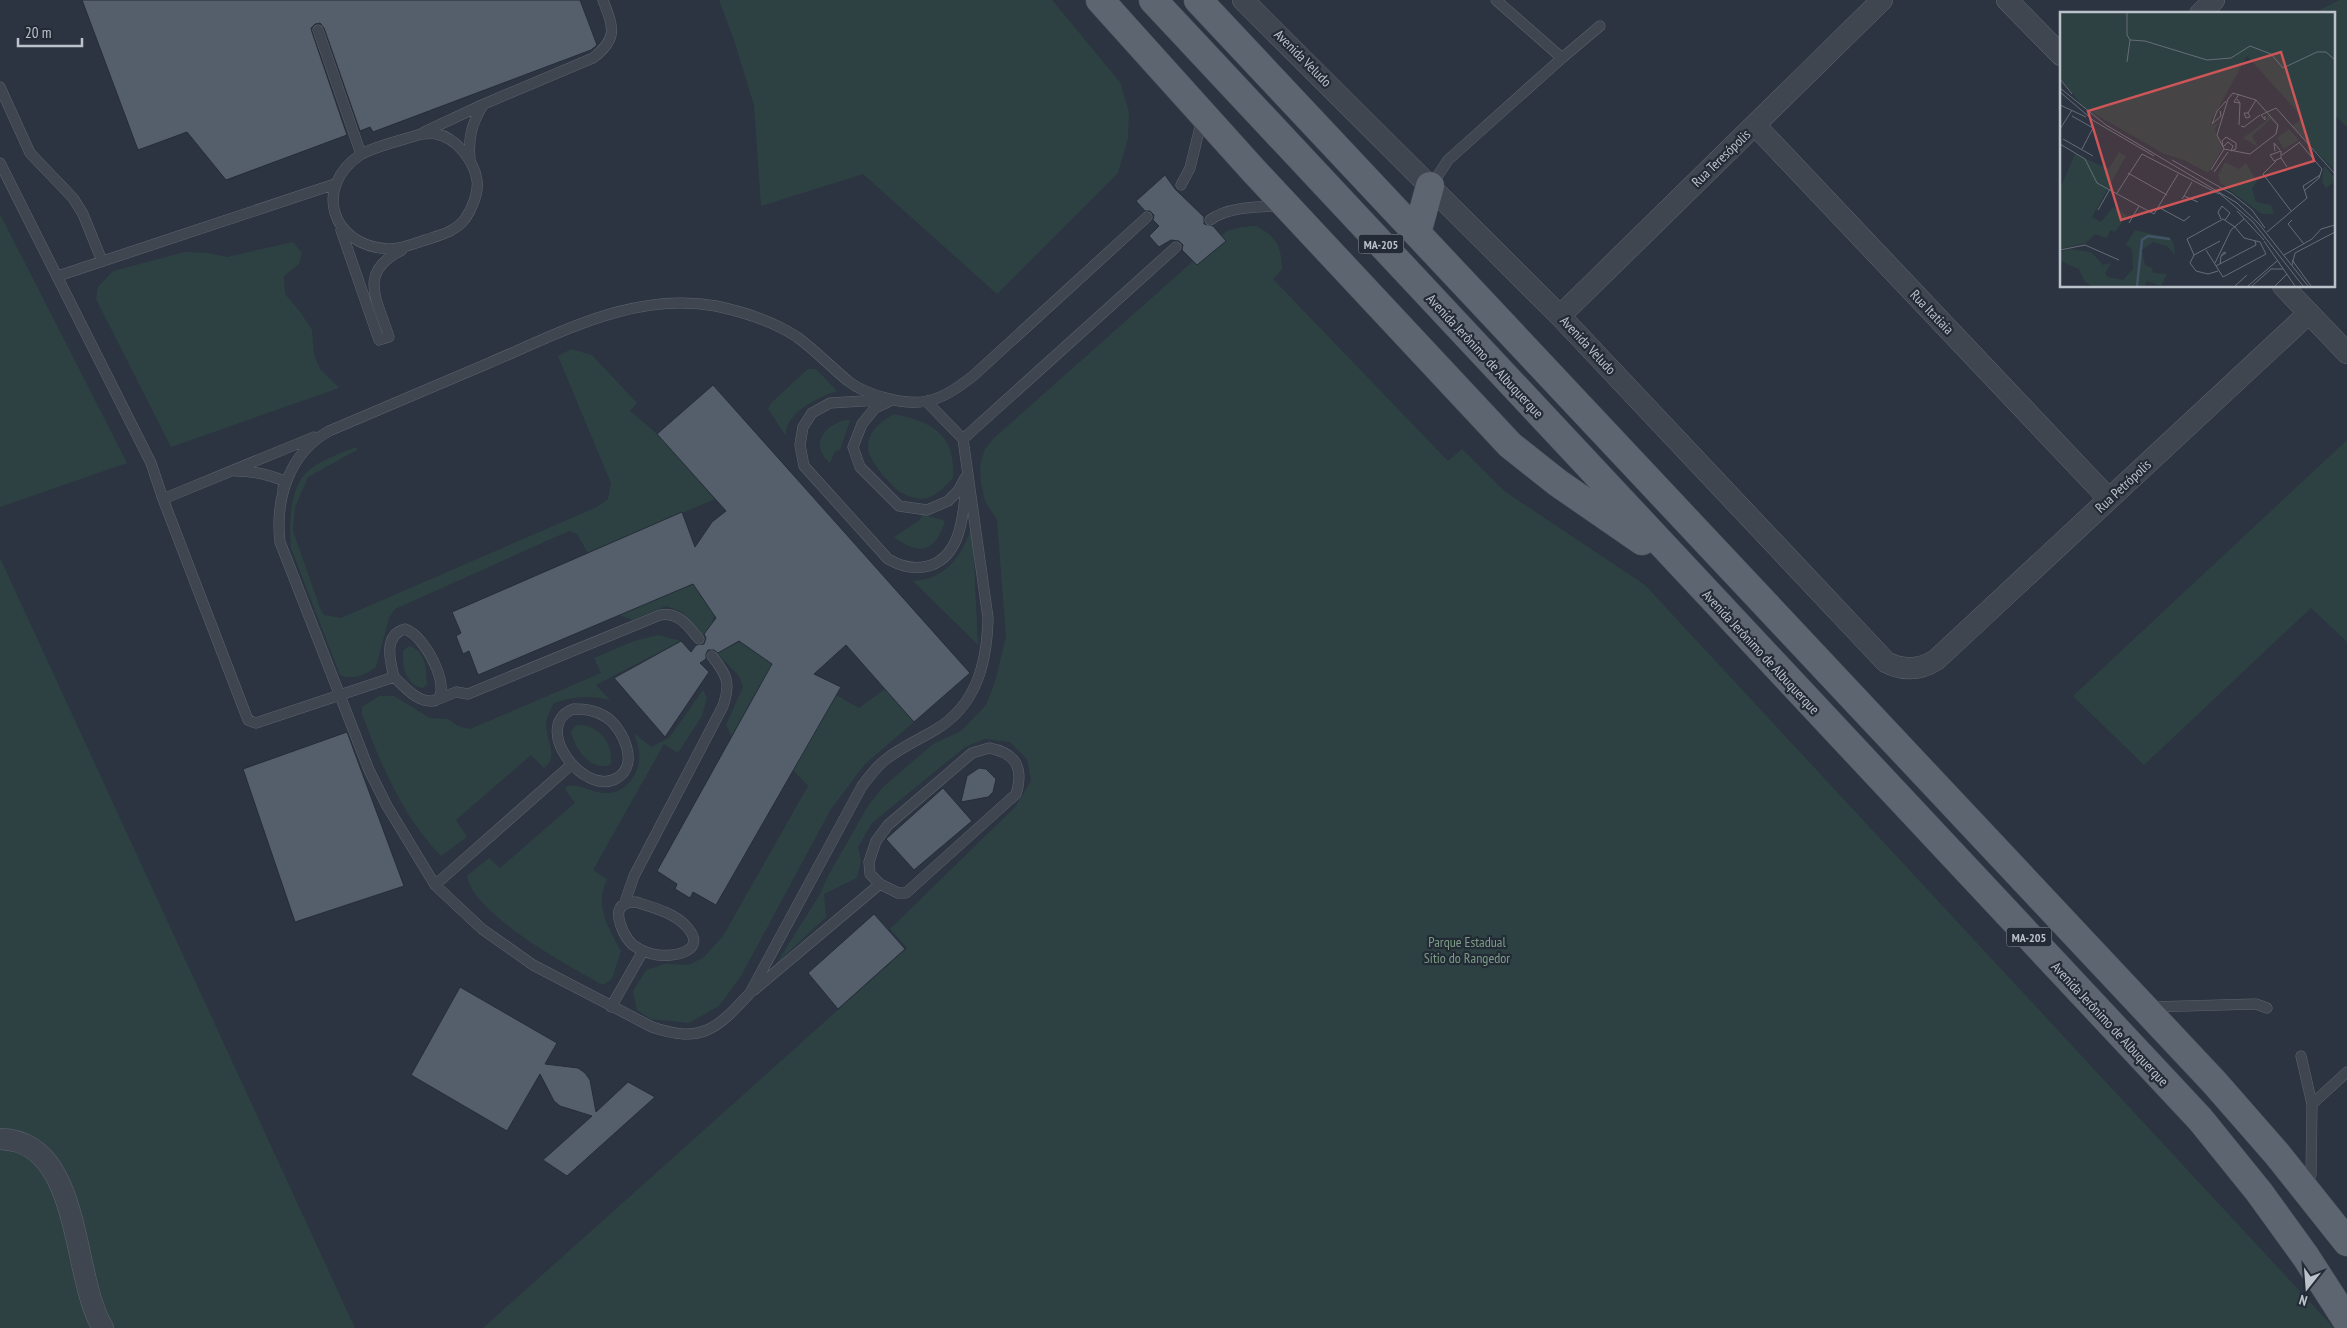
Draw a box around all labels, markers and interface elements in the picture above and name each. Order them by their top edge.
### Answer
inset map [2060,12,2334,288]
scale bar [18,15,81,47]
text: 20 m [25,23,51,42]
street label: Avenida Veludo [1271,26,1335,90]
street label: Rua Teresópolis [1688,125,1754,191]
road number: MA-205 [1358,234,1404,253]
street label: Rua Itatiaia [1906,286,1958,338]
street label: Avenida Jerônimo de Albuquerque [1423,290,1548,422]
street label: Avenida Veludo [1556,312,1620,378]
street label: Rua Petrópolis [2091,455,2155,516]
street label: Avenida Jerônimo de Albuquerque [1699,586,1824,718]
road number: MA-205 [2006,928,2052,946]
park label: Parque Estadual Sítio do Rangedor [1424,933,1510,967]
street label: Avenida Jerônimo de Albuquerque [2048,958,2173,1090]
north arrow [2282,1263,2332,1313]
text: N [2297,1291,2309,1310]

